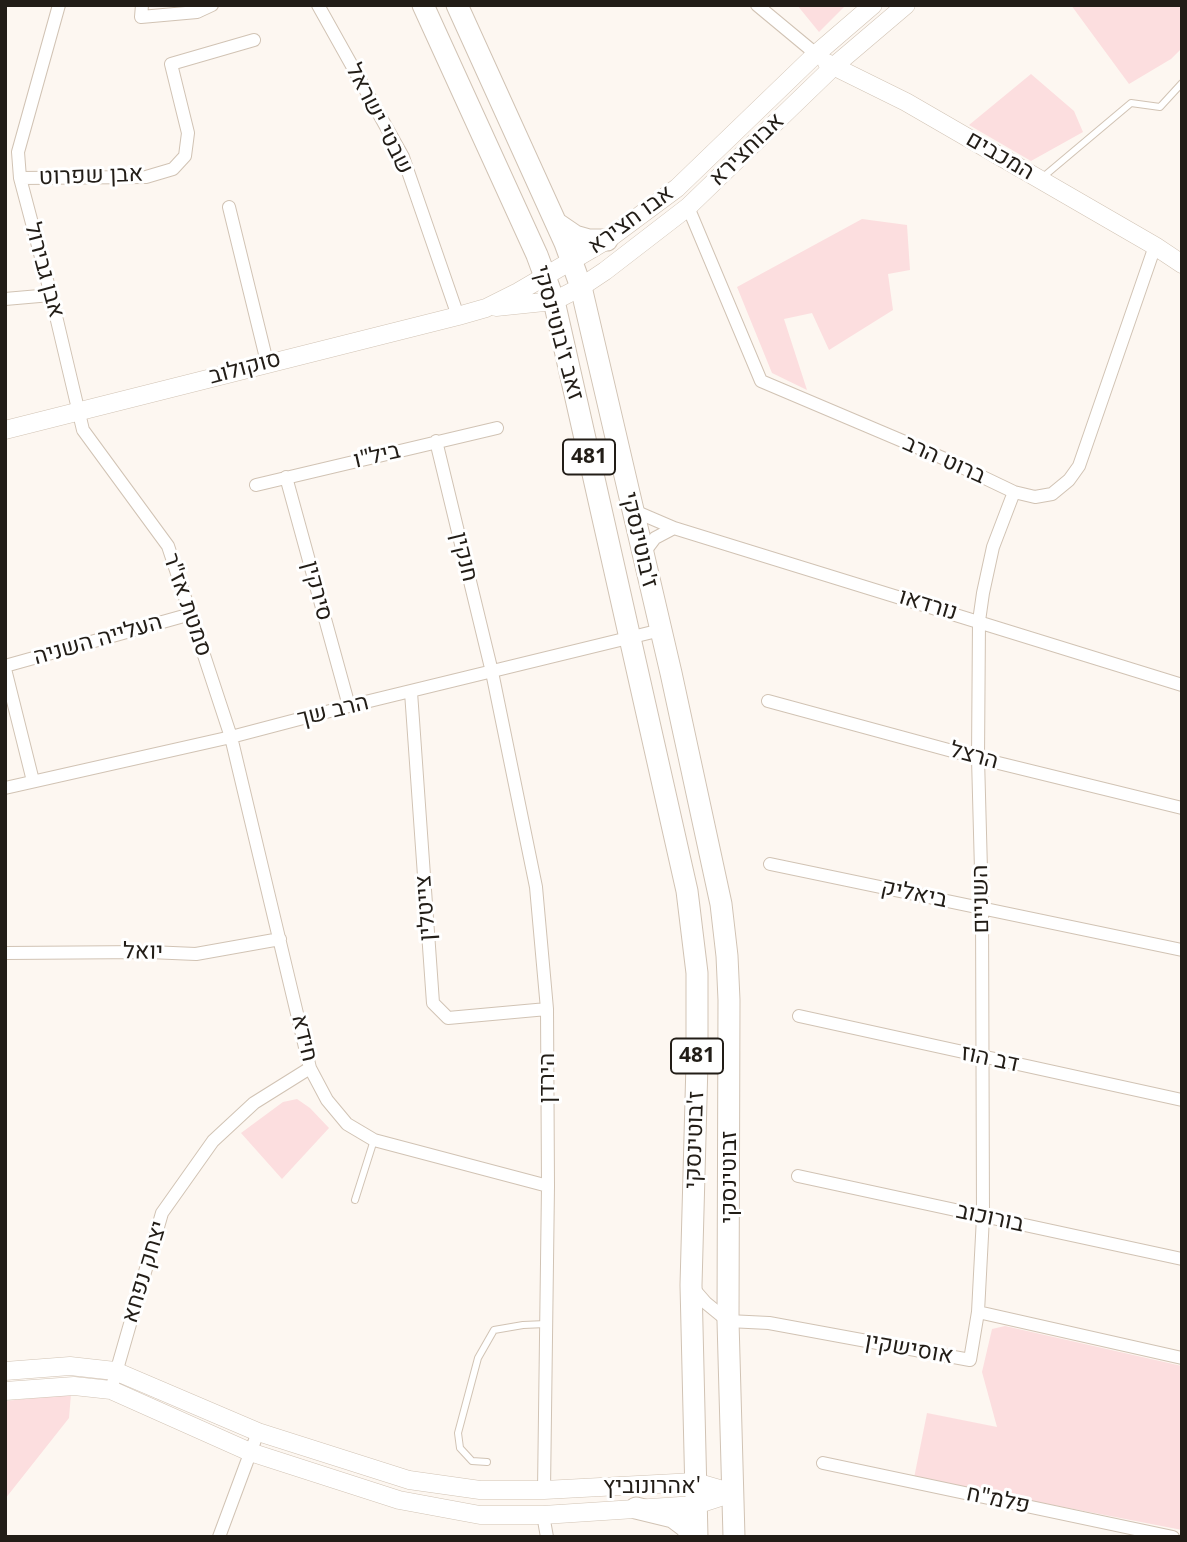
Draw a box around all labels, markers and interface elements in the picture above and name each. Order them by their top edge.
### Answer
street label: שבטי ישראל [339,59,419,179]
street label: אבוחצירא [704,108,790,192]
street label: המכבים [961,126,1039,186]
street label: אבן שפרוט [38,160,144,192]
street label: אבו חצירא [583,180,679,260]
street label: אבן גבירול [18,219,70,321]
street label: זאב ז'בוטינסקי [527,263,589,403]
street label: סוקולוב [206,345,284,391]
street label: ברוט הרב [899,430,989,490]
street label: ביל"ו [351,437,403,475]
road number: 481 [563,440,615,475]
street label: ז'בוטינסקי [615,489,663,591]
street label: חנקין [445,529,483,585]
street label: סמטת אז"ר [156,550,218,660]
street label: סירקין [296,558,338,624]
street label: נורדאו [895,583,961,627]
street label: העלייה השניה [30,608,166,672]
street label: הרב שך [294,689,372,733]
street label: הרצל [947,736,1001,776]
street label: השניים [967,864,995,934]
street label: צייטלין [410,874,442,942]
street label: ביאליק [878,874,950,914]
street label: יואל [123,938,163,966]
street label: חידא [285,1012,323,1064]
road number: 481 [671,1038,723,1074]
street label: דב הוז [959,1039,1021,1079]
street label: הירדן [533,1053,561,1103]
street label: ז'בוטינסקי [680,1091,710,1189]
street label: זבוטינסקי [715,1131,743,1223]
street label: בורוכוב [954,1197,1026,1239]
street label: יצחק נפחא [116,1218,174,1326]
street label: אוסישקין [863,1328,955,1370]
street label: אהרונוביץ' [603,1472,701,1500]
street label: פלמ"ח [964,1480,1032,1520]

